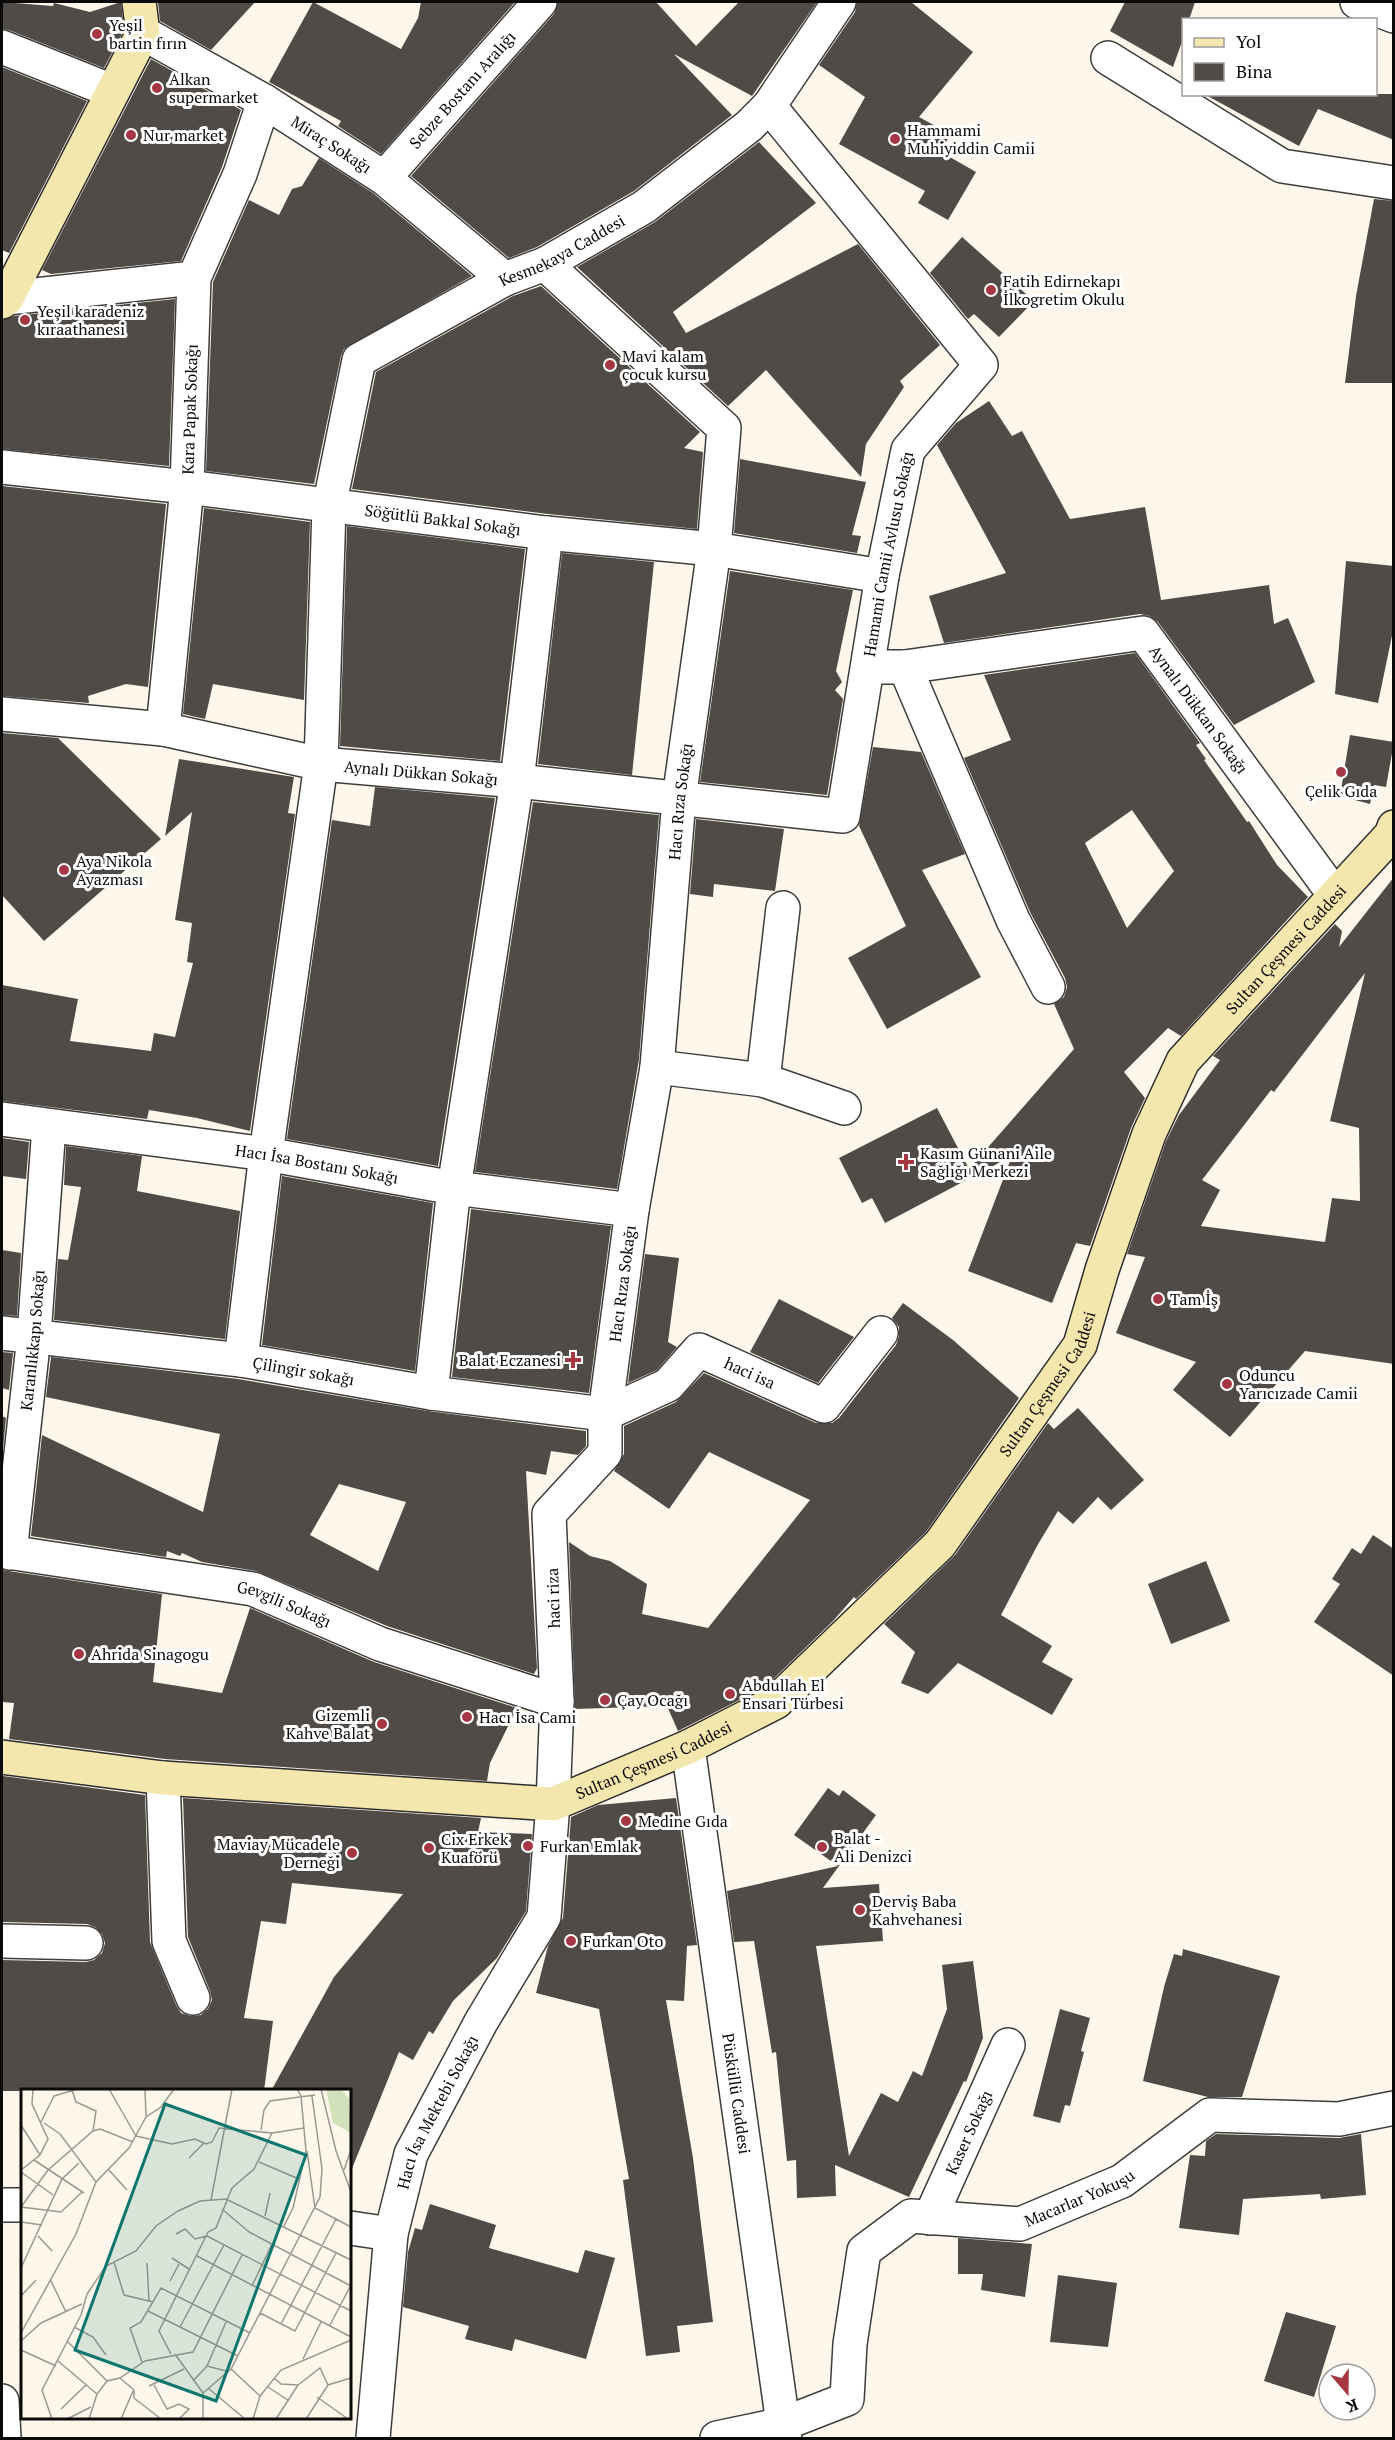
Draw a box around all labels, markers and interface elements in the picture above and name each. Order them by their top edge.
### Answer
place label: Yeşil bartin fırın [109,14,187,54]
legend [1182,18,1377,96]
street label: Sebze Bostanı Aralığı [404,26,521,153]
marker: Yeşil bartin fırın [90,27,104,41]
text: Yol [1236,29,1261,53]
text: Bina [1236,59,1272,83]
place label: Alkan supermarket [169,68,259,108]
marker: Alkan supermarket [150,81,164,95]
street label: Miraç Sokağı [287,110,376,178]
place label: Hammami Muhiyiddin Camii [907,119,1035,159]
place label: Nur market [143,124,224,146]
marker: Nur market [124,128,138,142]
marker: Hammami Muhiyiddin Camii [888,132,902,146]
street label: Kesmekaya Caddesi [494,209,629,292]
place label: Fatih Edirnekapı İlkogretim Okulu [1003,270,1125,310]
marker: Fatih Edirnekapı İlkogretim Okulu [984,283,998,297]
place label: Yeşil karadeniz kıraathanesi [37,300,144,340]
marker: Yeşil karadeniz kıraathanesi [18,313,32,327]
street label: Kara Papak Sokağı [176,343,203,475]
place label: Mavi kalam çocuk kursu [622,345,707,385]
marker: Mavi kalam çocuk kursu [603,358,617,372]
street label: Hamami Camii Avlusu Sokağı [858,449,918,658]
street label: Söğütlü Bakkal Sokağı [363,499,522,541]
street label: Aynalı Dükkan Sokağı [1144,640,1253,778]
street label: Hacı Rıza Sokağı [663,741,698,861]
street label: Aynalı Dükkan Sokağı [343,755,499,790]
marker: Çelik Gıda [1334,765,1348,779]
place label: Çelik Gıda [1305,780,1377,802]
place label: Aya Nikola Ayazması [76,850,152,890]
marker: Aya Nikola Ayazması [57,863,71,877]
street label: Sultan Çeşmesi Caddesi [1221,880,1351,1019]
street label: Hacı İsa Bostanı Sokağı [234,1139,400,1189]
place label: Kasım Günani Aile Sağlığı Merkezi [920,1142,1052,1182]
marker: Kasım Günani Aile Sağlığı Merkezi [897,1153,915,1171]
street label: Hacı Rıza Sokağı [604,1224,641,1344]
street label: Karanlıkkapı Sokağı [15,1269,50,1412]
place label: Tam İş [1170,1288,1218,1310]
marker: Tam İş [1151,1292,1165,1306]
street label: Sultan Çeşmesi Caddesi [994,1308,1100,1461]
place label: Balat Eczanesi [459,1349,561,1371]
street label: Çilingir sokağı [251,1351,356,1391]
street label: haci isa [721,1352,779,1394]
marker: Balat Eczanesi [566,1353,580,1367]
place label: Oduncu Yarıcızade Camii [1239,1364,1358,1404]
marker: Oduncu Yarıcızade Camii [1220,1377,1234,1391]
street label: haci riza [541,1567,565,1629]
street label: Gevgili Sokağı [235,1576,335,1633]
place label: Ahrida Sinagogu [91,1643,209,1665]
marker: Ahrida Sinagogu [72,1647,86,1661]
place label: Abdullah El Ensari Türbesi [742,1674,844,1714]
marker: Abdullah El Ensari Türbesi [723,1687,737,1701]
place label: Çay Ocağı [617,1689,688,1711]
marker: Çay Ocağı [598,1693,612,1707]
place label: Gizemli Kahve Balat [286,1704,370,1744]
place label: Hacı İsa Cami [479,1706,577,1728]
marker: Hacı İsa Cami [460,1710,474,1724]
street label: Sultan Çeşmesi Caddesi [572,1715,736,1804]
marker: Gizemli Kahve Balat [375,1717,389,1731]
place label: Medine Gıda [638,1810,728,1832]
marker: Medine Gıda [619,1814,633,1828]
place label: Balat - Ali Denizci [834,1827,912,1867]
place label: Cix Erkek Kuaförü [441,1828,509,1868]
place label: Maviay Mücadele Derneği [217,1833,340,1873]
place label: Furkan Emlak [540,1835,639,1857]
marker: Furkan Emlak [521,1839,535,1853]
marker: Balat - Ali Denizci [815,1840,829,1854]
marker: Cix Erkek Kuaförü [422,1841,436,1855]
marker: Maviay Mücadele Derneği [345,1846,359,1860]
place label: Derviş Baba Kahvehanesi [872,1890,963,1930]
marker: Derviş Baba Kahvehanesi [853,1903,867,1917]
place label: Furkan Oto [583,1930,664,1952]
marker: Furkan Oto [564,1934,578,1948]
street label: Hacı İsa Mektebi Sokağı [392,2031,483,2191]
street label: Püsküllü Caddesi [717,2032,756,2156]
street label: Kaser Sokağı [940,2086,997,2178]
inset map [21,2089,351,2419]
street label: Macarlar Yokuşu [1021,2164,1139,2232]
north arrow [1317,2362,1377,2422]
text: K [1342,2394,1361,2419]

